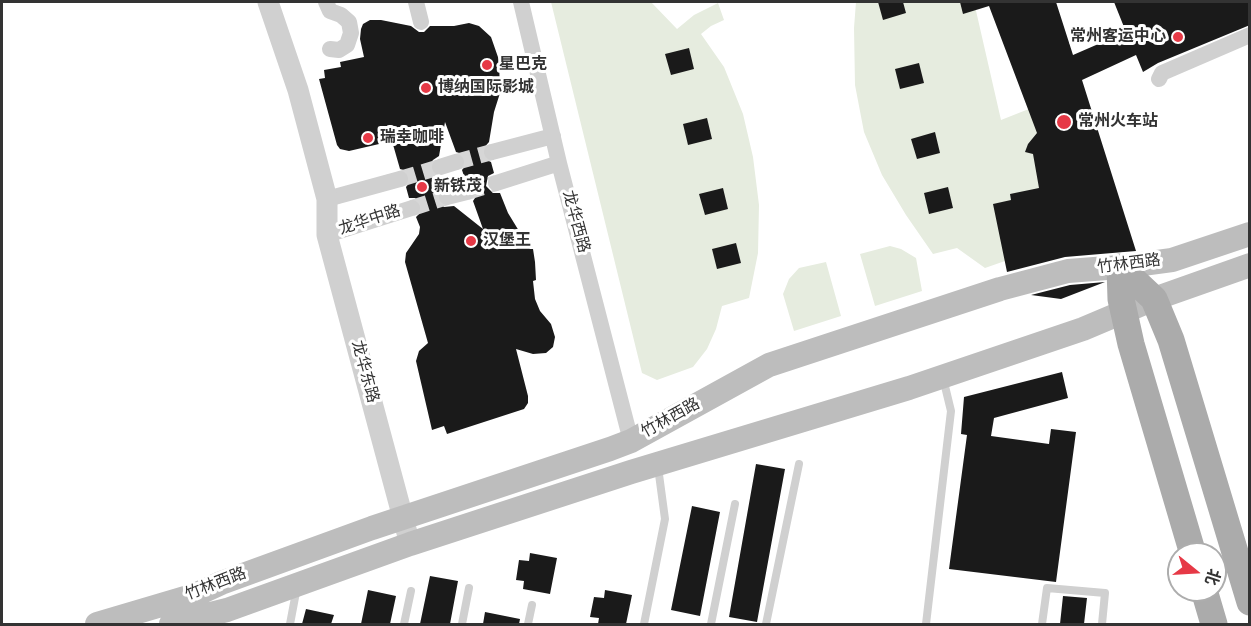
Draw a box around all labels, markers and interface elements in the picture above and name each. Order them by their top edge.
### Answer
place label: 常州客运中心 [1070,27,1166,47]
marker: 常州客运中心 [1171,30,1185,44]
place label: 星巴克 [499,55,547,75]
marker: 星巴克 [480,58,494,72]
place label: 博纳国际影城 [438,78,534,98]
marker: 博纳国际影城 [419,81,433,95]
place label: 常州火车站 [1078,112,1158,132]
marker: 常州火车站 [1055,113,1073,131]
place label: 瑞幸咖啡 [380,128,444,148]
marker: 瑞幸咖啡 [361,131,375,145]
place label: 新铁茂 [434,177,482,197]
marker: 新铁茂 [415,180,429,194]
street label: 龙华西路 [557,189,593,255]
street label: 龙华中路 [337,202,403,240]
place label: 汉堡王 [483,231,531,251]
marker: 汉堡王 [464,234,478,248]
street label: 竹林西路 [1096,252,1162,278]
street label: 龙华东路 [346,339,382,405]
street label: 竹林西路 [638,395,704,443]
north arrow [1167,542,1227,602]
street label: 竹林西路 [183,565,249,605]
text: 北 [1199,566,1225,588]

